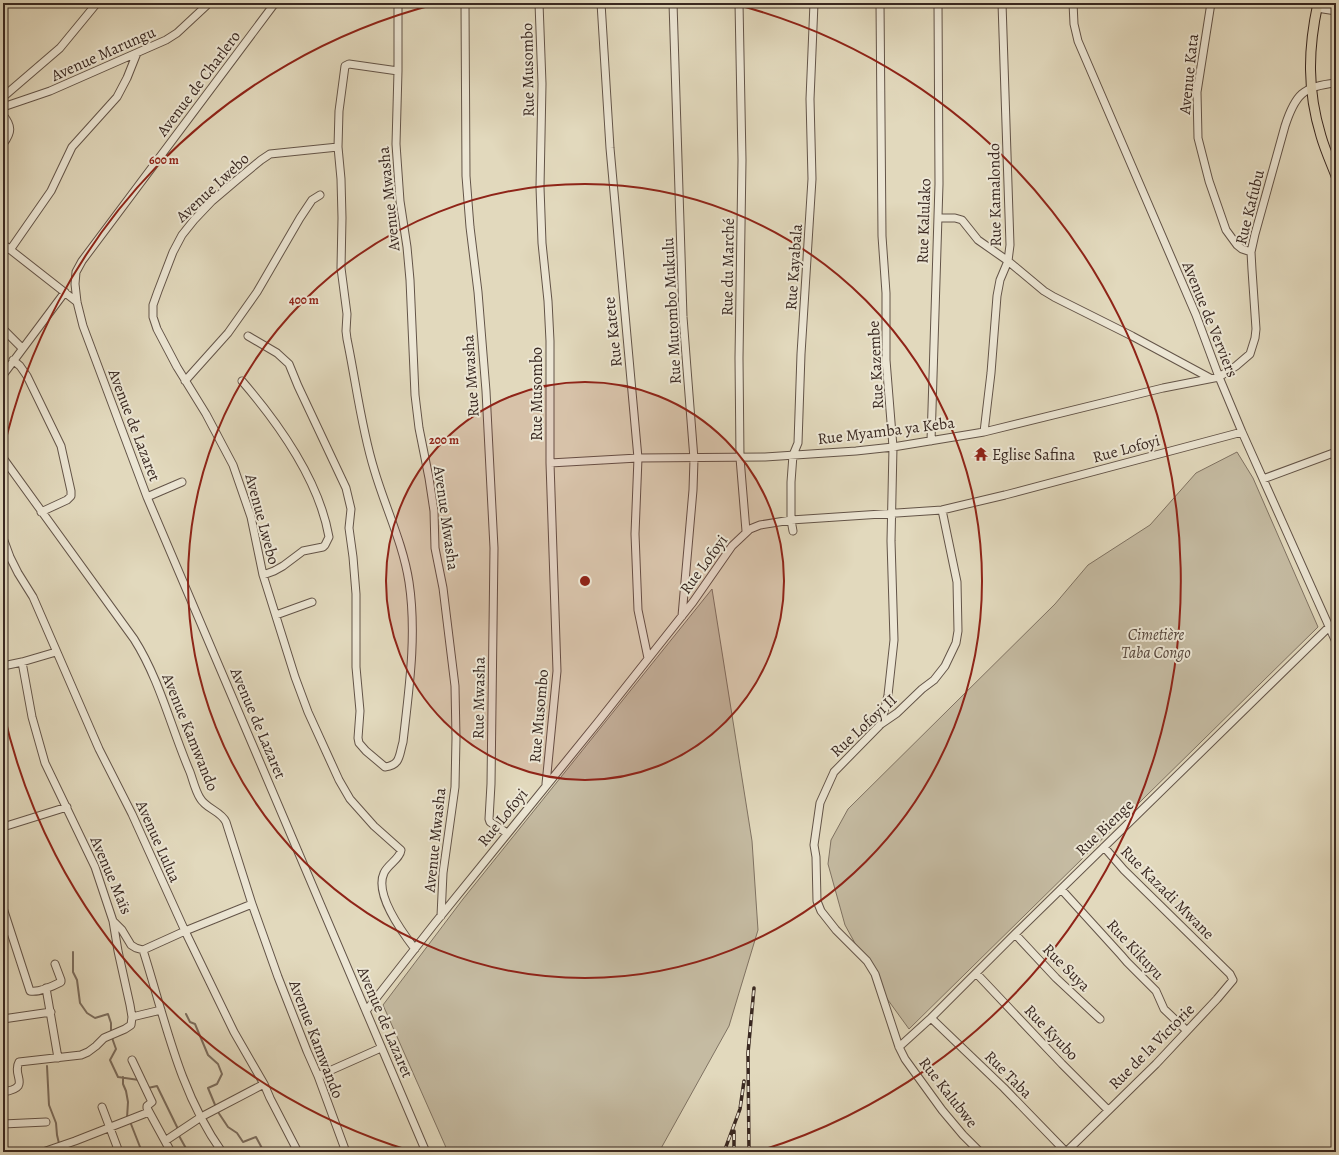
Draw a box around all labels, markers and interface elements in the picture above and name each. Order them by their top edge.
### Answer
street label: Avenue Marungu [47,21,159,87]
street label: Rue Musombo [516,23,540,117]
street label: Avenue de Charlero [151,26,246,142]
street label: Avenue Kata [1174,32,1204,116]
street label: Rue Kamalondo [983,143,1007,247]
street label: Avenue Mwasha [373,145,406,253]
street label: Avenue Lwebo [170,148,254,228]
text: 600 m [149,152,179,168]
street label: Rue Kafubu [1230,167,1270,247]
street label: Rue Kalulako [912,178,936,264]
street label: Rue du Marché [716,218,740,316]
street label: Rue Kayabala [780,223,808,311]
street label: Rue Mutombo Mukulu [657,237,687,385]
street label: Avenue de Verviers [1176,257,1243,381]
text: 400 m [289,292,319,308]
street label: Rue Katete [598,296,628,368]
street label: Rue Kazembe [863,320,889,410]
street label: Rue Mwasha [457,334,485,418]
street label: Rue Musombo [526,347,548,441]
street label: Avenue de Lazaret [102,365,166,485]
street label: Rue Myamba ya Keba [816,412,956,450]
street label: Rue Lofoyi [1090,429,1162,468]
text: 200 m [429,432,459,448]
place label: Eglise Safina [992,444,1076,466]
temple icon: Eglise Safina [973,446,989,462]
street label: Avenue Mwasha [428,464,464,572]
street label: Avenue Lwebo [239,471,285,567]
street label: Rue Lofoyi [675,530,733,599]
centre of rings [578,574,592,588]
park label: Cimetière Taba Congo [1121,624,1191,664]
street label: Rue Mwasha [467,656,491,739]
street label: Avenue de Lazaret [224,664,291,782]
street label: Rue Musombo [524,668,554,764]
street label: Avenue Kamwando [156,669,224,794]
street label: Rue Lofoyi II [826,689,902,762]
street label: Rue Lofoyi [473,784,533,851]
street label: Avenue Mwasha [418,786,451,894]
street label: Rue Bienge [1071,794,1139,861]
street label: Avenue Lulua [130,796,186,886]
street label: Avenue Maïs [84,832,137,918]
street label: Rue Kazadi Mwane [1116,841,1219,944]
street label: Rue Kikuyu [1102,915,1169,985]
street label: Rue Suya [1037,939,1096,997]
street label: Avenue de Lazaret [351,963,418,1081]
street label: Avenue Kamwando [283,976,349,1102]
street label: Rue de la Victorie [1104,999,1200,1095]
street label: Rue Kyubo [1019,1000,1083,1065]
street label: Rue Taba [980,1046,1037,1104]
street label: Rue Kalubwe [914,1053,983,1133]

